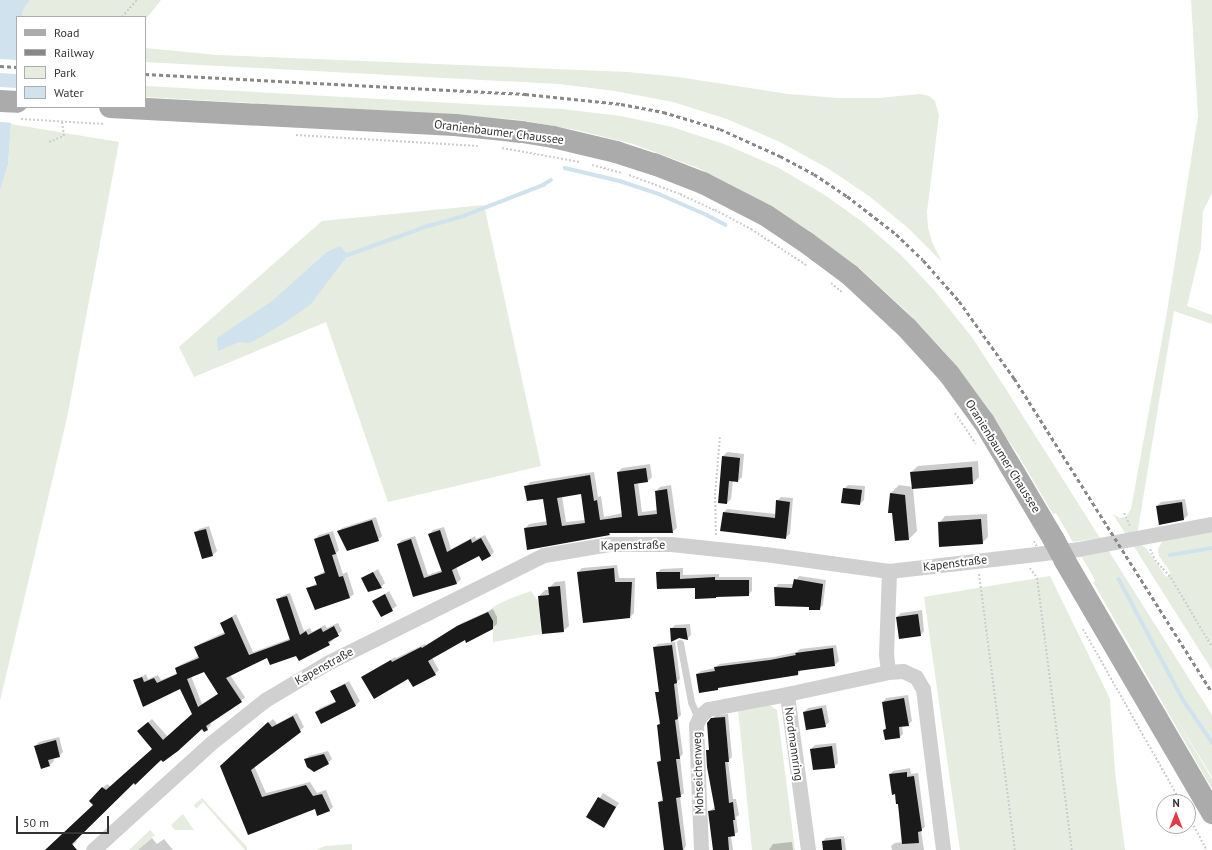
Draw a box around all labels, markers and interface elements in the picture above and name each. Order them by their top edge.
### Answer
legend [16,16,146,108]
text: Road [54,25,79,40]
text: Railway [54,45,94,60]
text: Park [54,65,76,80]
text: Water [54,85,84,100]
street label: Oranienbaumer Chaussee [433,117,565,147]
street label: Oranienbaumer Chaussee [962,397,1044,515]
street label: Kapenstraße [601,537,665,553]
street label: Kapenstraße [922,552,988,574]
street label: Kapenstraße [292,644,356,688]
street label: Nordmannring [782,706,806,782]
street label: Mohseichenweg [689,731,707,815]
north arrow [1156,794,1196,834]
text: N [1172,796,1180,810]
scale bar [18,808,111,834]
text: 50 m [23,815,49,830]

